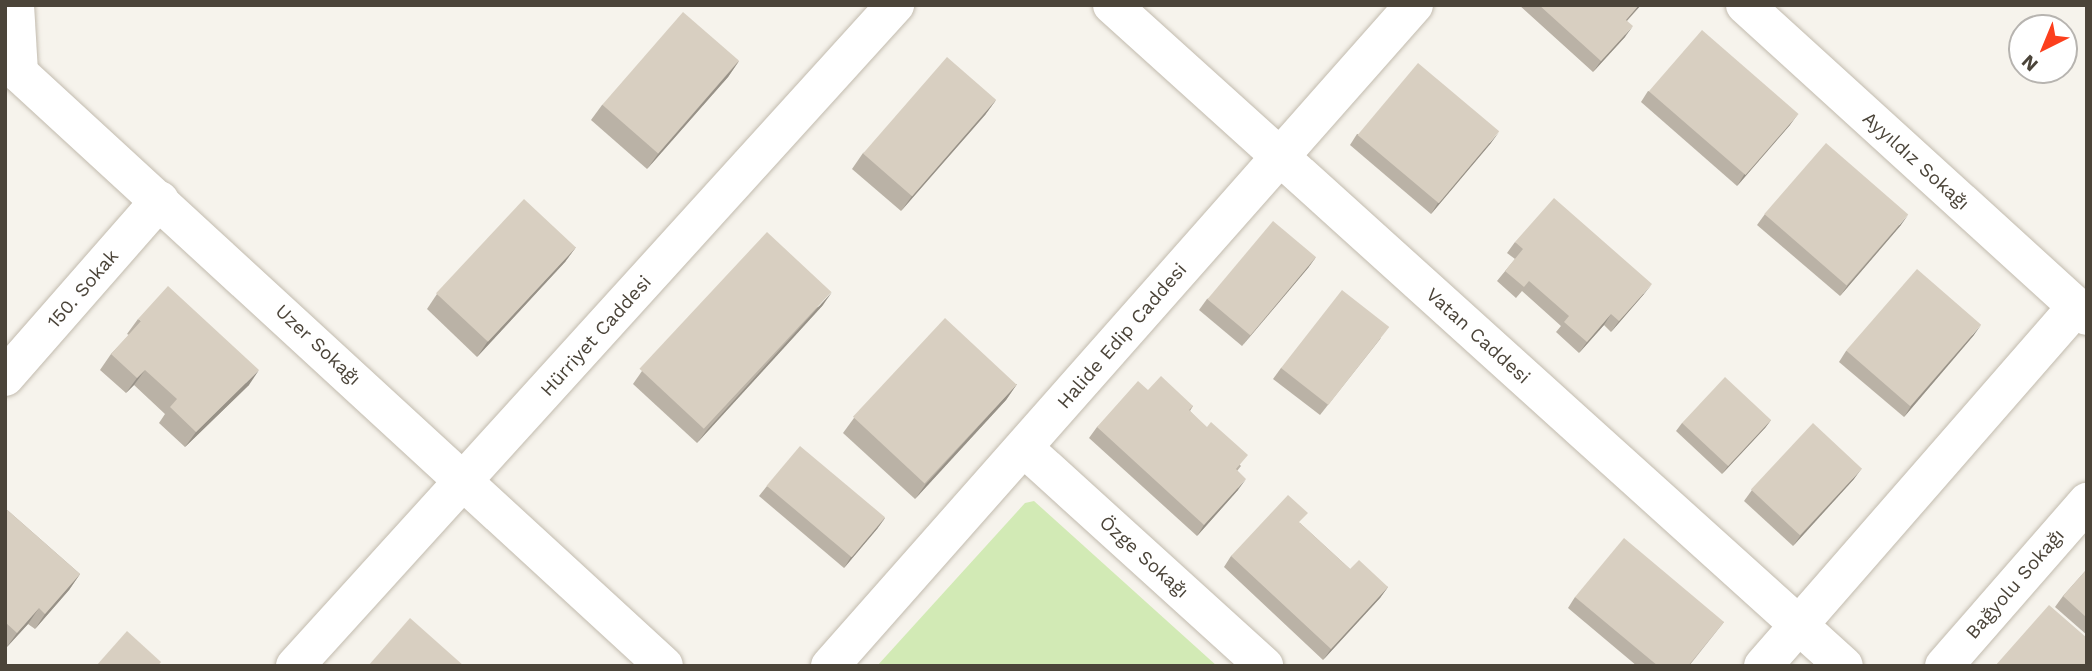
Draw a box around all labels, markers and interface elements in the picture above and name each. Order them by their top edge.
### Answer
north arrow [2008,14,2078,84]
text: N [2017,50,2043,76]
street label: Ayyıldız Sokağı [1858,107,1974,215]
street label: 150. Sokak [43,245,123,333]
street label: Halide Edip Caddesi [1053,258,1191,414]
street label: Hürriyet Caddesi [536,271,656,401]
street label: Vatan Caddesi [1421,283,1535,389]
street label: Uzer Sokağı [271,300,365,390]
street label: Özge Sokağı [1095,511,1193,603]
street label: Bağyolu Sokağı [1961,524,2069,644]

